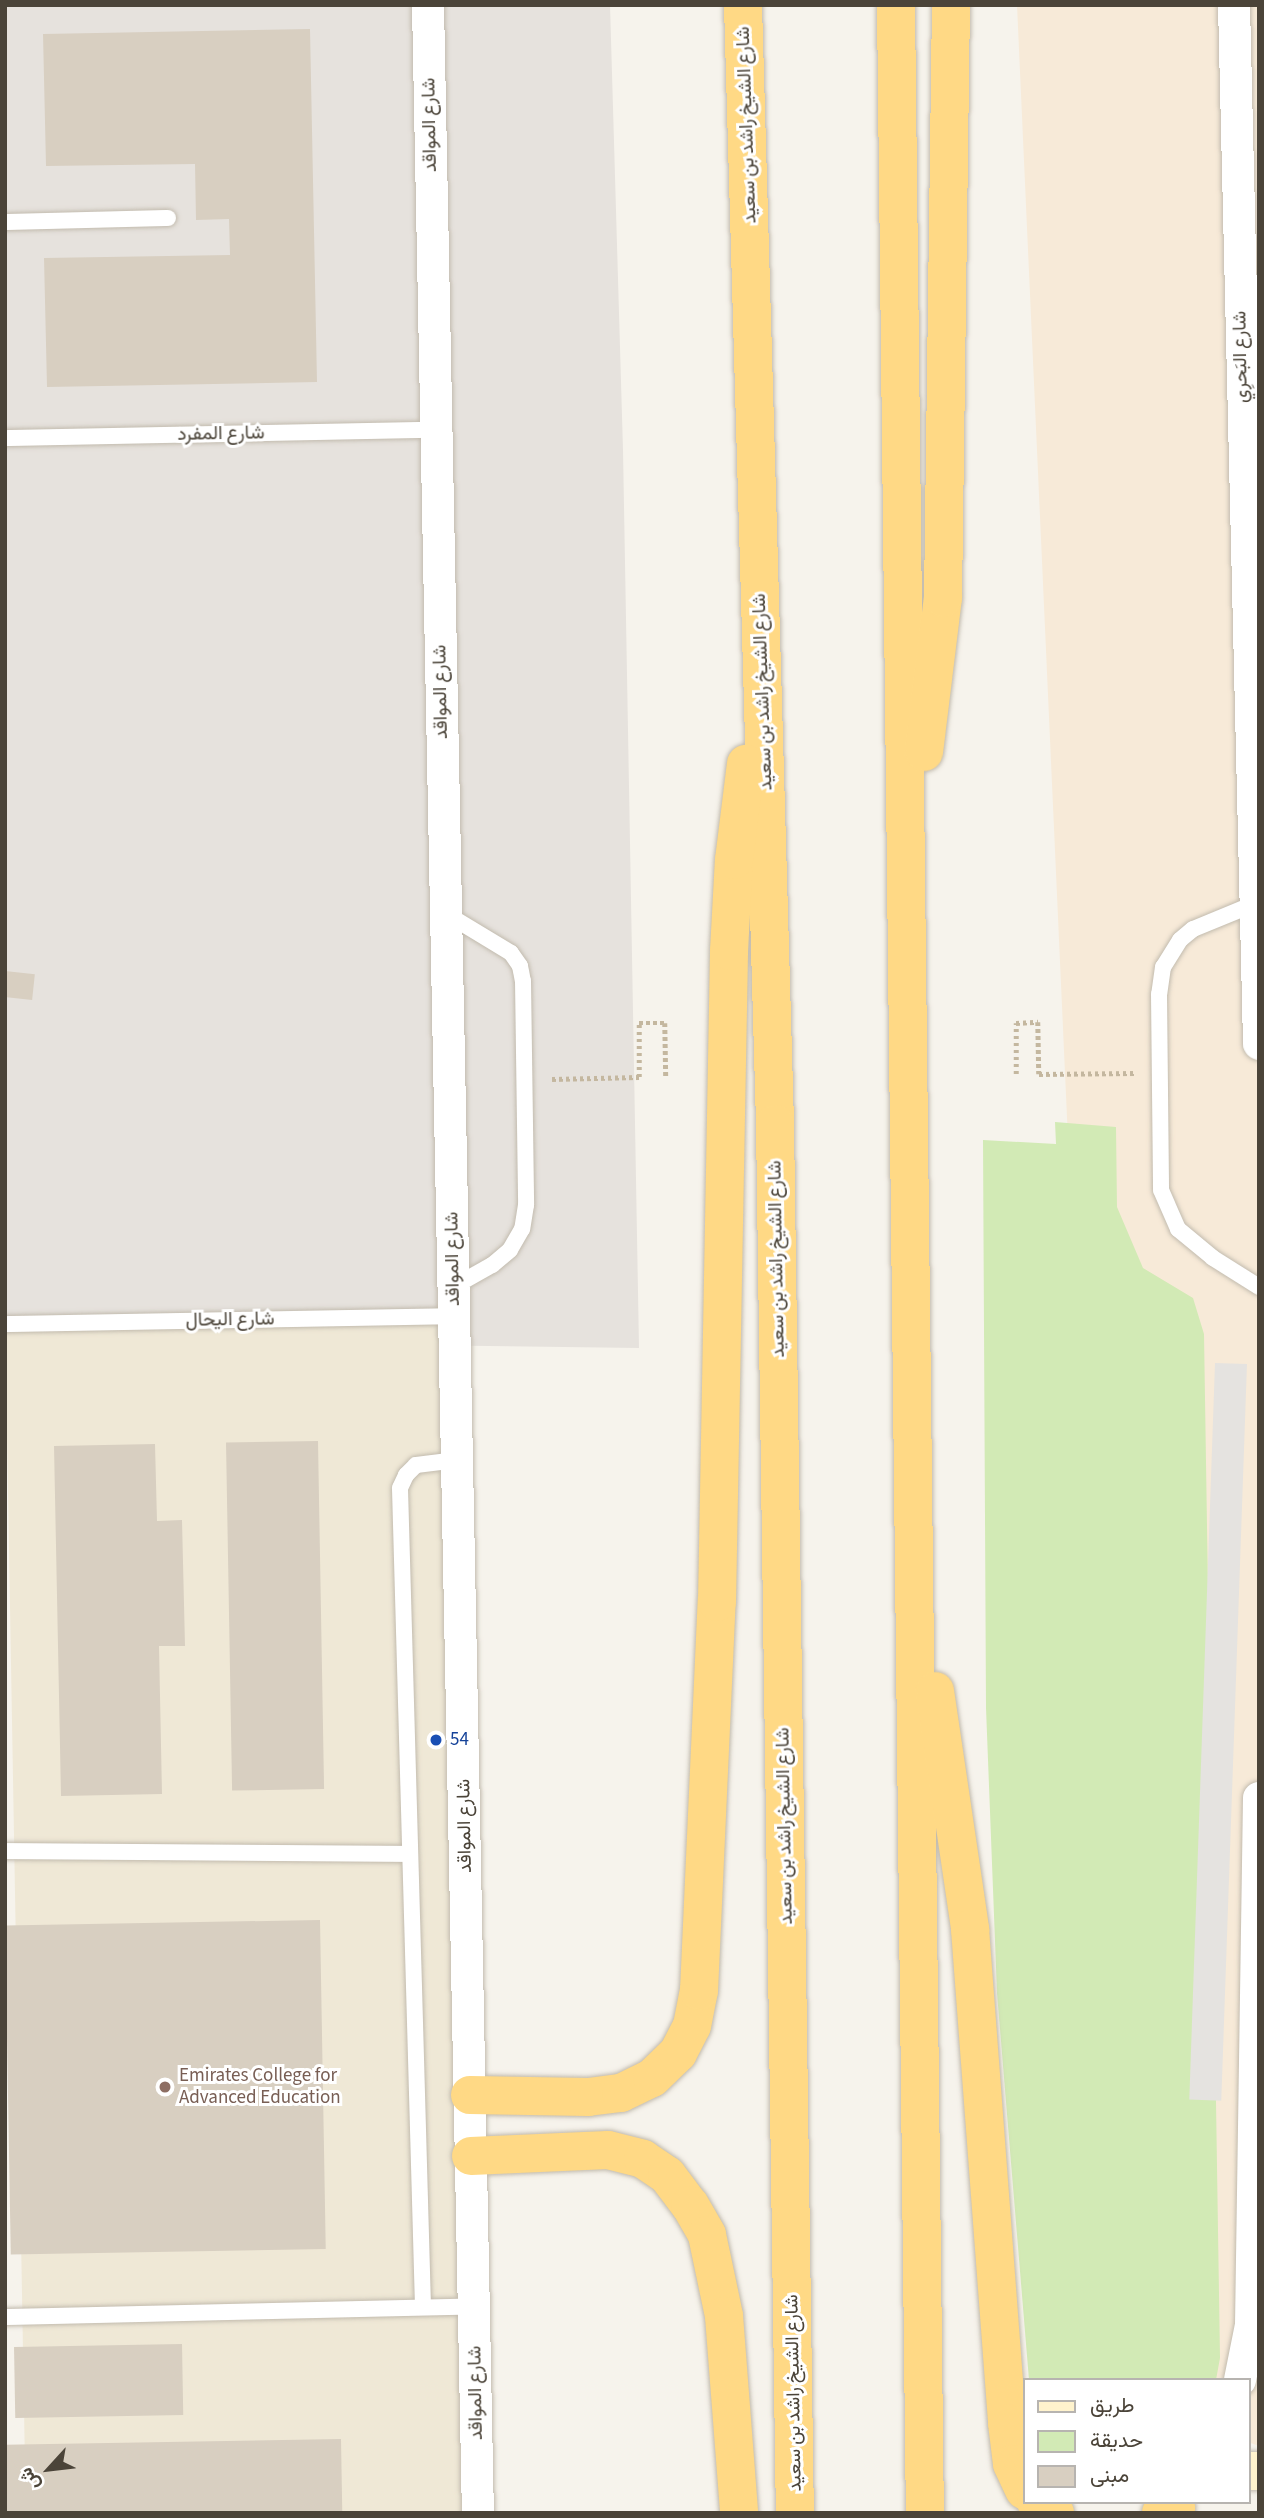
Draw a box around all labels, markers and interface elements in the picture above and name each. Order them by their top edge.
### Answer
street label: شارع الشيخ راشد بن سعيد [732,26,762,224]
street label: شارع المواقد [418,78,442,172]
street label: شارع البَحرِي [1229,311,1253,403]
street label: شارع المفرد [177,422,265,446]
street label: شارع الشيخ راشد بن سعيد [748,593,778,791]
street label: شارع المواقد [429,645,453,739]
street label: شارع الشيخ راشد بن سعيد [764,1160,790,1358]
street label: شارع المواقد [441,1212,465,1306]
street label: شارع اليحال [185,1308,275,1332]
street label: شارع الشيخ راشد بن سعيد [772,1727,798,1925]
place label: 54 [450,1729,469,1751]
marker: 54 [428,1732,444,1748]
street label: شارع المواقد [453,1779,477,1873]
place label: Emirates College for Advanced Education [179,2065,341,2109]
marker: Emirates College for Advanced Education [157,2079,173,2095]
street label: شارع الشيخ راشد بن سعيد [781,2294,807,2492]
street label: شارع المواقد [464,2346,488,2440]
legend [1023,2378,1250,2504]
text: طريق [1090,2390,1135,2420]
text: حديقة [1090,2425,1143,2455]
north arrow [14,2434,84,2504]
text: مبنى [1090,2460,1129,2490]
text: ش [13,2462,47,2495]

